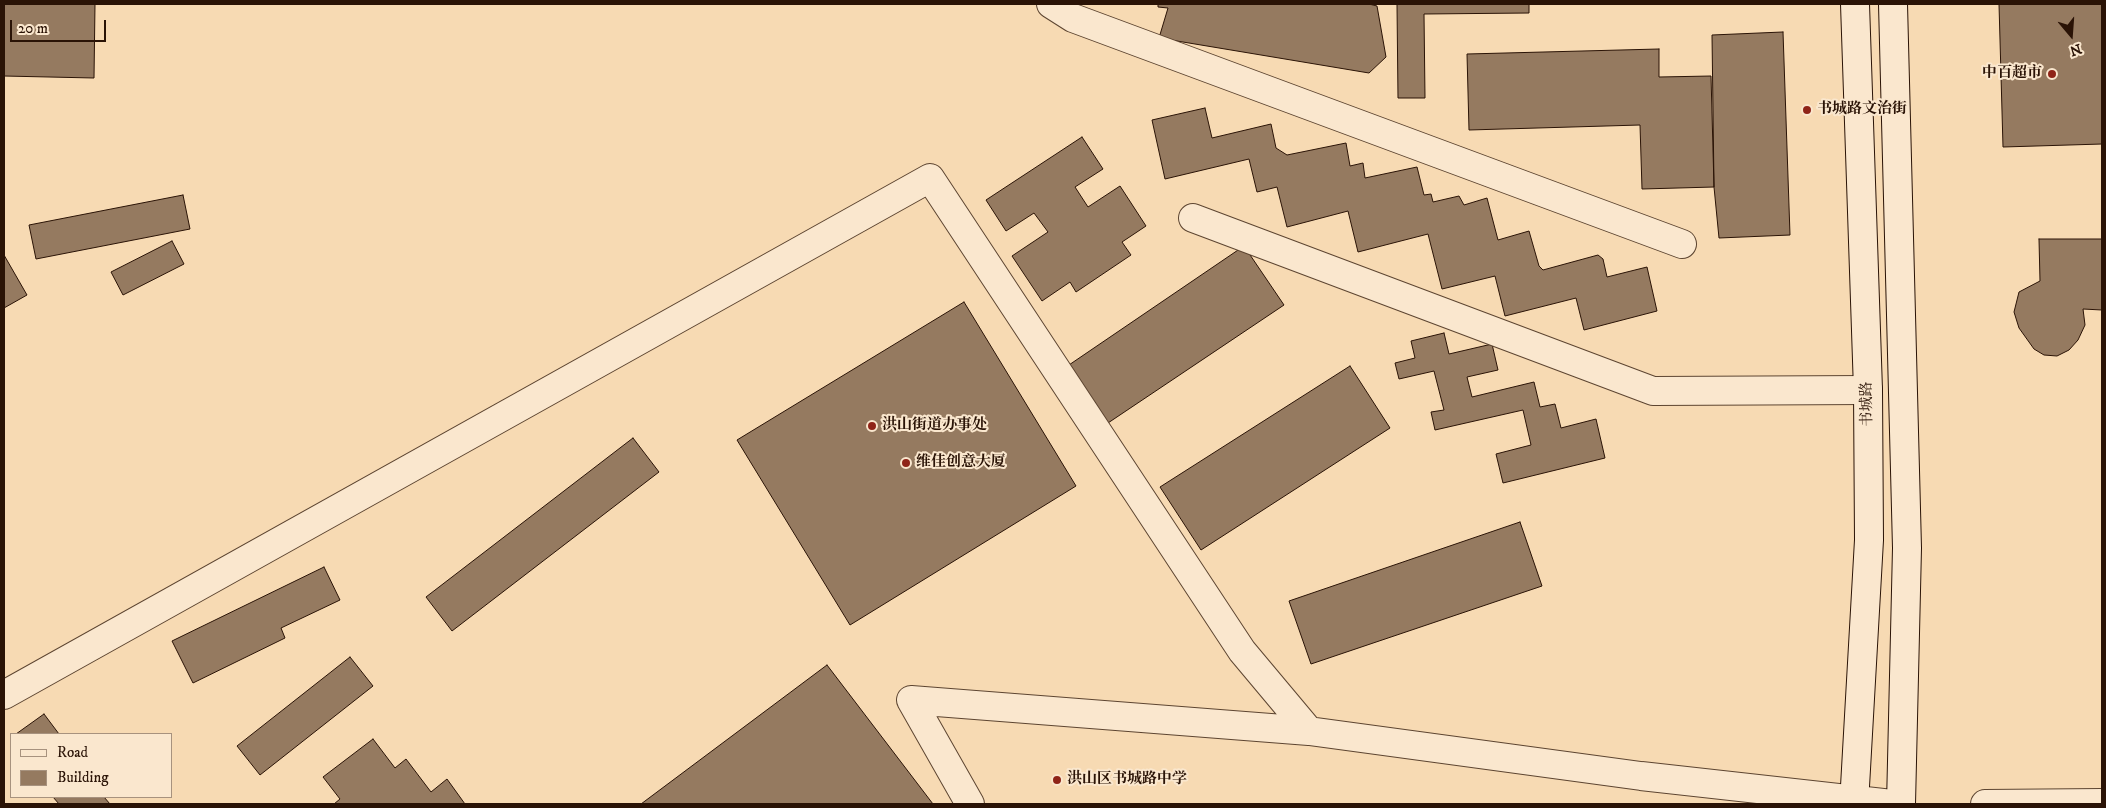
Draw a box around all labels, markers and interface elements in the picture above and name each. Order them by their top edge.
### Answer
scale bar [12,10,109,42]
north arrow [2046,10,2096,60]
text: 20 m [18,19,48,38]
text: N [2067,39,2084,60]
place label: 中百超市 [1982,65,2042,83]
marker: 中百超市 [2046,68,2058,80]
place label: 书城路文治街 [1817,101,1907,119]
marker: 书城路文治街 [1801,104,1813,116]
street label: 书城路 [1859,381,1877,427]
place label: 洪山街道办事处 [882,417,987,435]
marker: 洪山街道办事处 [866,420,878,432]
place label: 维佳创意大厦 [916,454,1006,472]
marker: 维佳创意大厦 [900,457,912,469]
legend [10,733,172,798]
text: Road [57,743,88,762]
text: Building [57,768,109,787]
place label: 洪山区书城路中学 [1067,771,1187,789]
marker: 洪山区书城路中学 [1051,774,1063,786]

